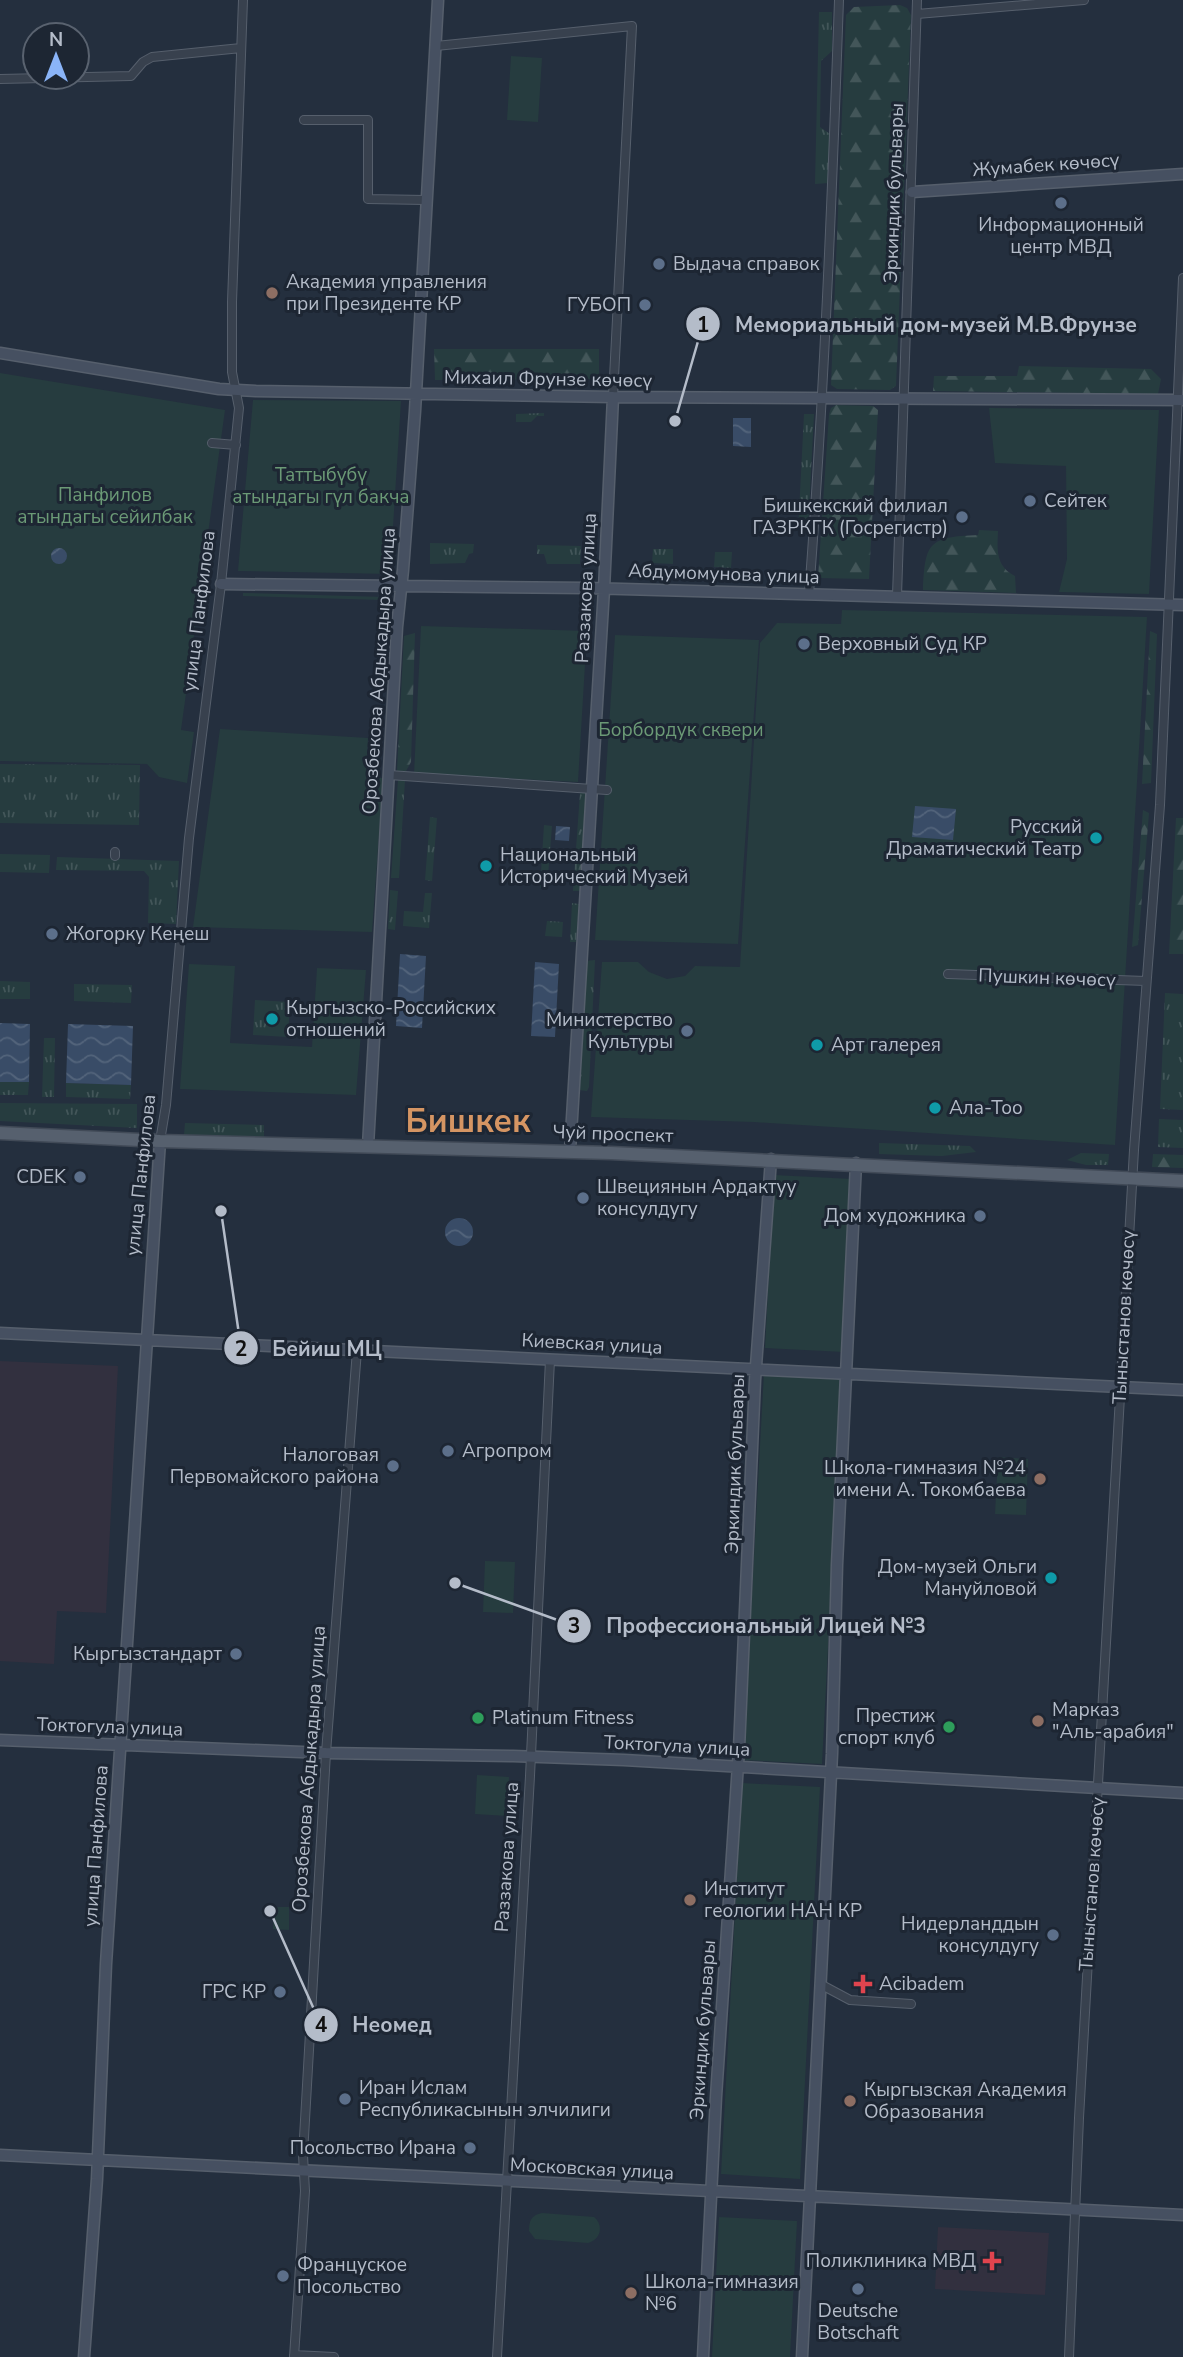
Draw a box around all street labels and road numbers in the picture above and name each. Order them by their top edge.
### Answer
street label: Эркиндик бульвары [878,102,910,284]
street label: Жумабек көчөсү [972,147,1121,183]
street label: Михаил Фрунзе көчөсү [444,364,653,394]
street label: Раззакова улица [569,512,603,664]
street label: Орозбекова Абдыкадыра улица [356,527,402,815]
street label: улица Панфилова [176,529,222,693]
street label: Абдумомунова улица [628,558,820,590]
street label: Пушкин көчөсү [978,963,1116,993]
street label: улица Панфилова [120,1093,162,1257]
street label: Чуй проспект [552,1119,674,1149]
street label: Тыныстанов көчөсү [1106,1229,1142,1405]
street label: Киевская улица [521,1327,663,1361]
street label: Эркиндик бульвары [719,1373,751,1555]
street label: Орозбекова Абдыкадыра улица [286,1625,332,1913]
street label: Токтогула улица [36,1711,184,1743]
street label: Токтогула улица [603,1729,751,1763]
street label: улица Панфилова [77,1764,115,1928]
street label: Раззакова улица [489,1781,525,1933]
street label: Тыныстанов көчөсү [1073,1796,1111,1972]
street label: Эркиндик бульвары [684,1939,722,2121]
street label: Московская улица [509,2152,675,2186]

